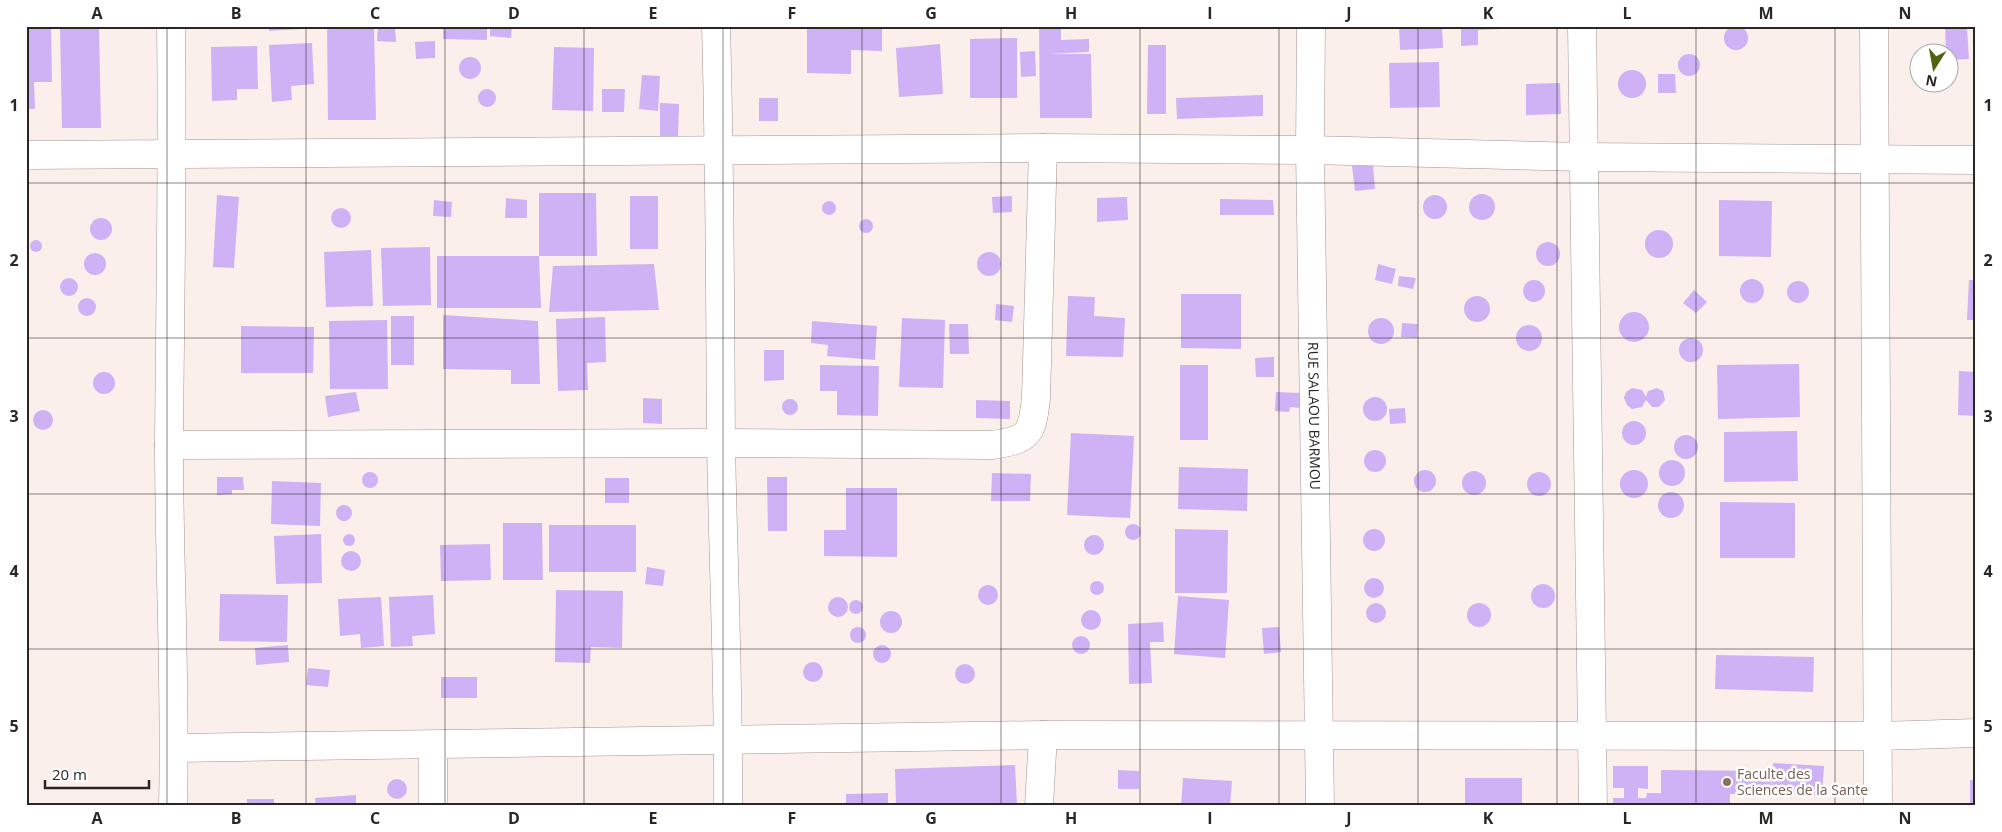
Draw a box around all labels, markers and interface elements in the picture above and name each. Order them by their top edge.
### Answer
text: A [91,2,103,24]
text: B [231,2,241,24]
text: C [370,2,380,24]
text: D [508,2,520,24]
text: E [649,2,658,24]
text: F [788,2,796,24]
text: G [925,2,937,24]
text: H [1065,2,1077,24]
text: I [1207,2,1213,24]
text: J [1344,2,1352,24]
text: K [1483,2,1494,24]
text: L [1622,2,1632,24]
text: M [1758,2,1774,24]
text: N [1898,2,1912,24]
north arrow [1910,42,1960,92]
text: N [1924,71,1939,92]
text: 1 [9,94,19,116]
text: 1 [1983,94,1993,116]
text: 2 [9,249,19,271]
text: 2 [1983,249,1993,271]
street label: RUE SALAOU BARMOU [1304,342,1325,490]
text: 3 [9,405,19,427]
text: 3 [1983,405,1993,427]
text: 4 [9,560,19,582]
text: 4 [1983,560,1993,582]
text: 5 [9,715,19,737]
text: 5 [1983,715,1993,737]
scale bar [45,757,149,789]
text: 20 m [52,764,87,784]
place label: Faculte des Sciences de la Sante [1737,764,1868,799]
marker: Faculte des Sciences de la Sante [1721,776,1733,788]
text: A [91,807,103,829]
text: B [231,807,241,829]
text: C [370,807,380,829]
text: D [508,807,520,829]
text: E [649,807,658,829]
text: F [788,807,796,829]
text: G [925,807,937,829]
text: H [1065,807,1077,829]
text: I [1207,807,1213,829]
text: J [1344,807,1352,829]
text: K [1483,807,1494,829]
text: L [1622,807,1632,829]
text: M [1758,807,1774,829]
text: N [1898,807,1912,829]

